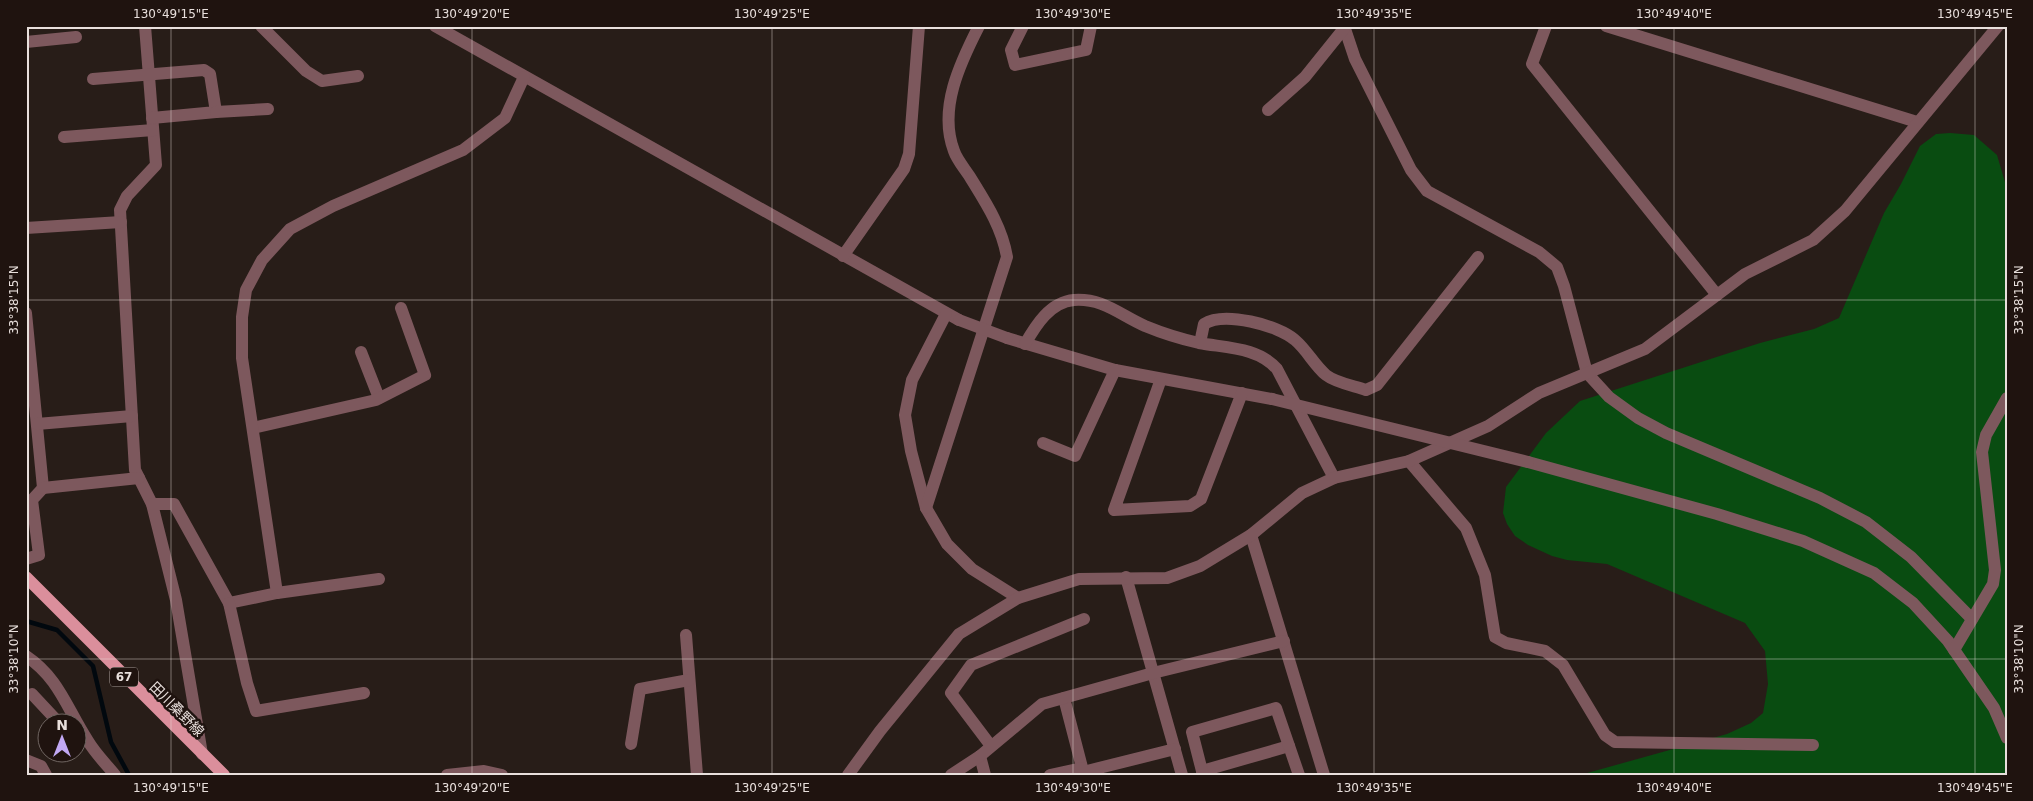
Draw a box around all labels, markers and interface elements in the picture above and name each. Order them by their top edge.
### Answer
text: 130°49'15"E [133,7,209,21]
text: 130°49'20"E [434,7,510,21]
text: 130°49'25"E [734,7,810,21]
text: 130°49'30"E [1035,7,1111,21]
text: 130°49'35"E [1336,7,1412,21]
text: 130°49'40"E [1636,7,1712,21]
text: 130°49'45"E [1937,7,2013,21]
text: 33°38'15"N [7,265,21,335]
text: 33°38'15"N [2012,265,2026,335]
text: 33°38'10"N [7,624,21,694]
text: 33°38'10"N [2012,624,2026,694]
road number: 67 [110,668,138,686]
street label: 田川桑野線 [147,679,207,739]
north arrow [38,714,88,764]
text: N [56,717,68,733]
text: 130°49'15"E [133,781,209,795]
text: 130°49'20"E [434,781,510,795]
text: 130°49'25"E [734,781,810,795]
text: 130°49'30"E [1035,781,1111,795]
text: 130°49'35"E [1336,781,1412,795]
text: 130°49'40"E [1636,781,1712,795]
text: 130°49'45"E [1937,781,2013,795]

